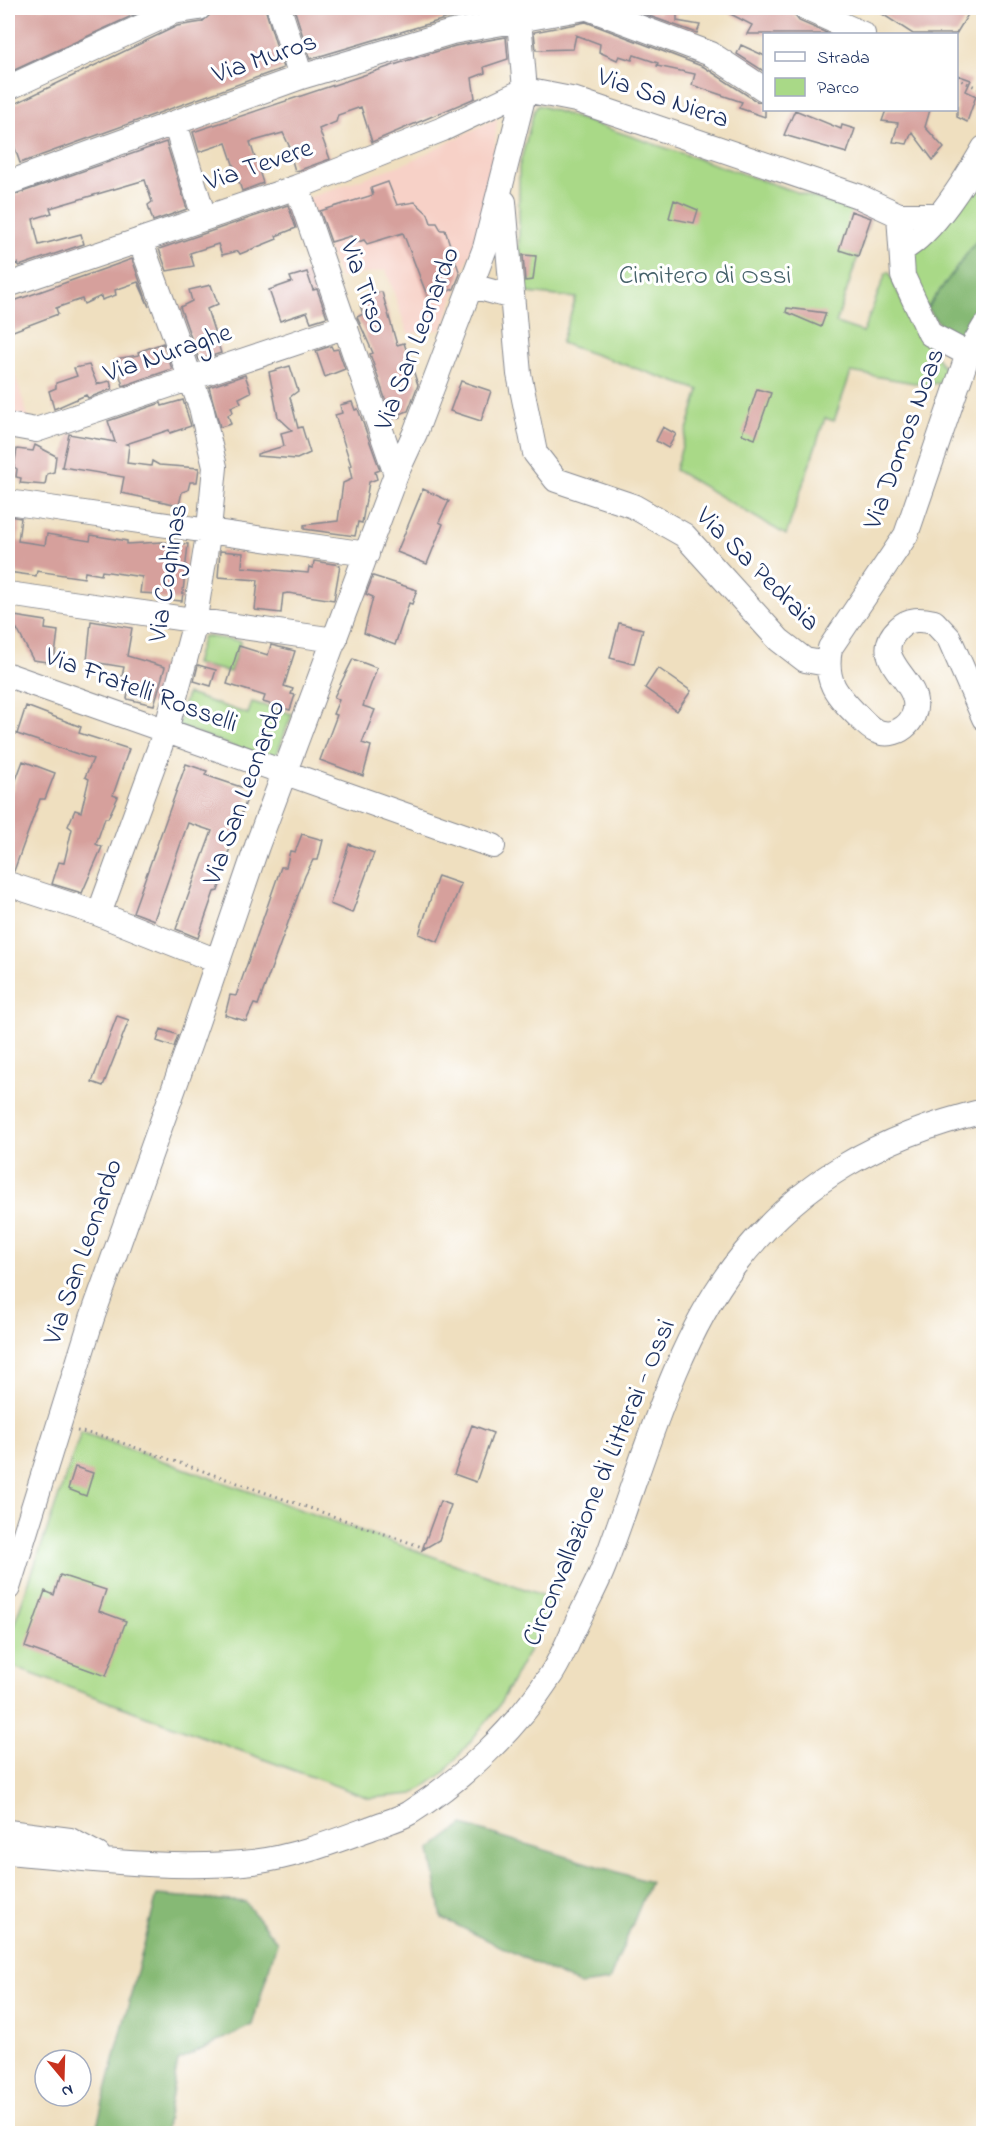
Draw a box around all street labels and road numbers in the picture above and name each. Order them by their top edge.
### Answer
street label: Via Muros [207,23,322,95]
street label: Via Sa Niera [591,58,734,140]
street label: Via Tevere [199,129,319,203]
street label: Via Tirso [328,234,397,339]
street label: Via San Leonardo [365,242,471,437]
street label: Via Nuraghe [98,314,238,394]
street label: Via Domos Noas [854,343,956,536]
street label: Via Sa Pedraia [685,498,828,641]
street label: Via Coghinas [139,501,199,646]
street label: Via Fratelli Rosselli [38,638,243,744]
street label: Via San Leonardo [193,695,296,892]
street label: Via San Leonardo [34,1154,134,1351]
street label: Circonvallazione di Litterai - Ossi [513,1313,687,1653]

